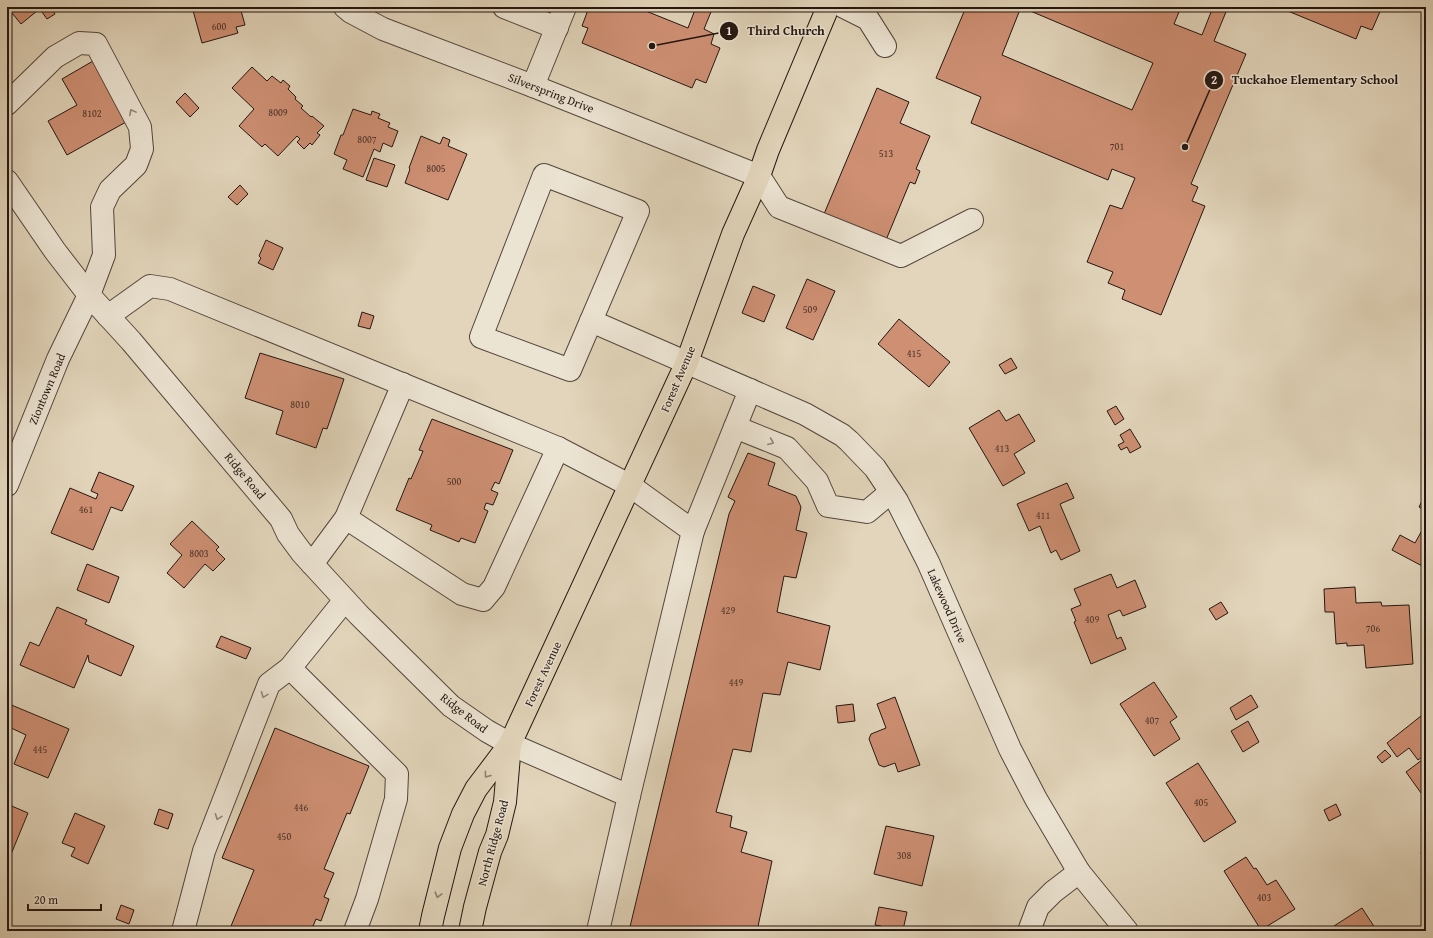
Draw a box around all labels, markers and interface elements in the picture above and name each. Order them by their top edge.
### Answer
callout: Third Church [719,18,832,43]
house number: 600 [212,19,226,34]
text: Third Church [747,21,825,40]
text: 1 [726,22,732,39]
callout: Tuckahoe Elementary School [1204,67,1406,92]
street label: Silverspring Drive [506,68,597,117]
text: Tuckahoe Elementary School [1232,70,1398,89]
text: 2 [1211,71,1217,88]
house number: 8009 [268,105,288,120]
house number: 8102 [82,106,102,121]
one-way arrow [130,109,137,116]
house number: 8007 [357,132,377,147]
house number: 701 [1110,139,1124,154]
house number: 513 [879,146,893,161]
house number: 8005 [426,161,446,176]
house number: 509 [803,302,817,317]
street label: Forest Avenue [656,343,699,415]
house number: 415 [907,346,921,361]
street label: Ziontown Road [24,350,69,427]
house number: 8010 [290,397,310,412]
one-way arrow [767,437,774,445]
house number: 413 [995,441,1009,456]
street label: Ridge Road [221,449,270,503]
house number: 500 [447,474,461,489]
house number: 461 [79,502,93,517]
house number: 411 [1036,508,1050,523]
house number: 8003 [189,546,209,561]
street label: Lakewood Drive [924,566,972,646]
house number: 429 [721,603,735,618]
house number: 409 [1085,612,1099,627]
house number: 706 [1366,621,1380,636]
street label: Forest Avenue [520,638,565,709]
house number: 449 [729,675,743,690]
street label: Ridge Road [437,689,492,737]
one-way arrow [261,692,269,699]
house number: 407 [1145,713,1159,728]
house number: 445 [33,742,47,757]
one-way arrow [484,771,491,778]
house number: 405 [1194,795,1208,810]
street label: North Ridge Road [473,797,512,888]
house number: 446 [294,800,308,815]
one-way arrow [214,813,222,820]
house number: 450 [277,829,291,844]
house number: 308 [897,848,911,863]
scale bar [28,886,101,912]
house number: 403 [1257,890,1271,905]
text: 20 m [34,891,58,908]
one-way arrow [434,891,443,898]

